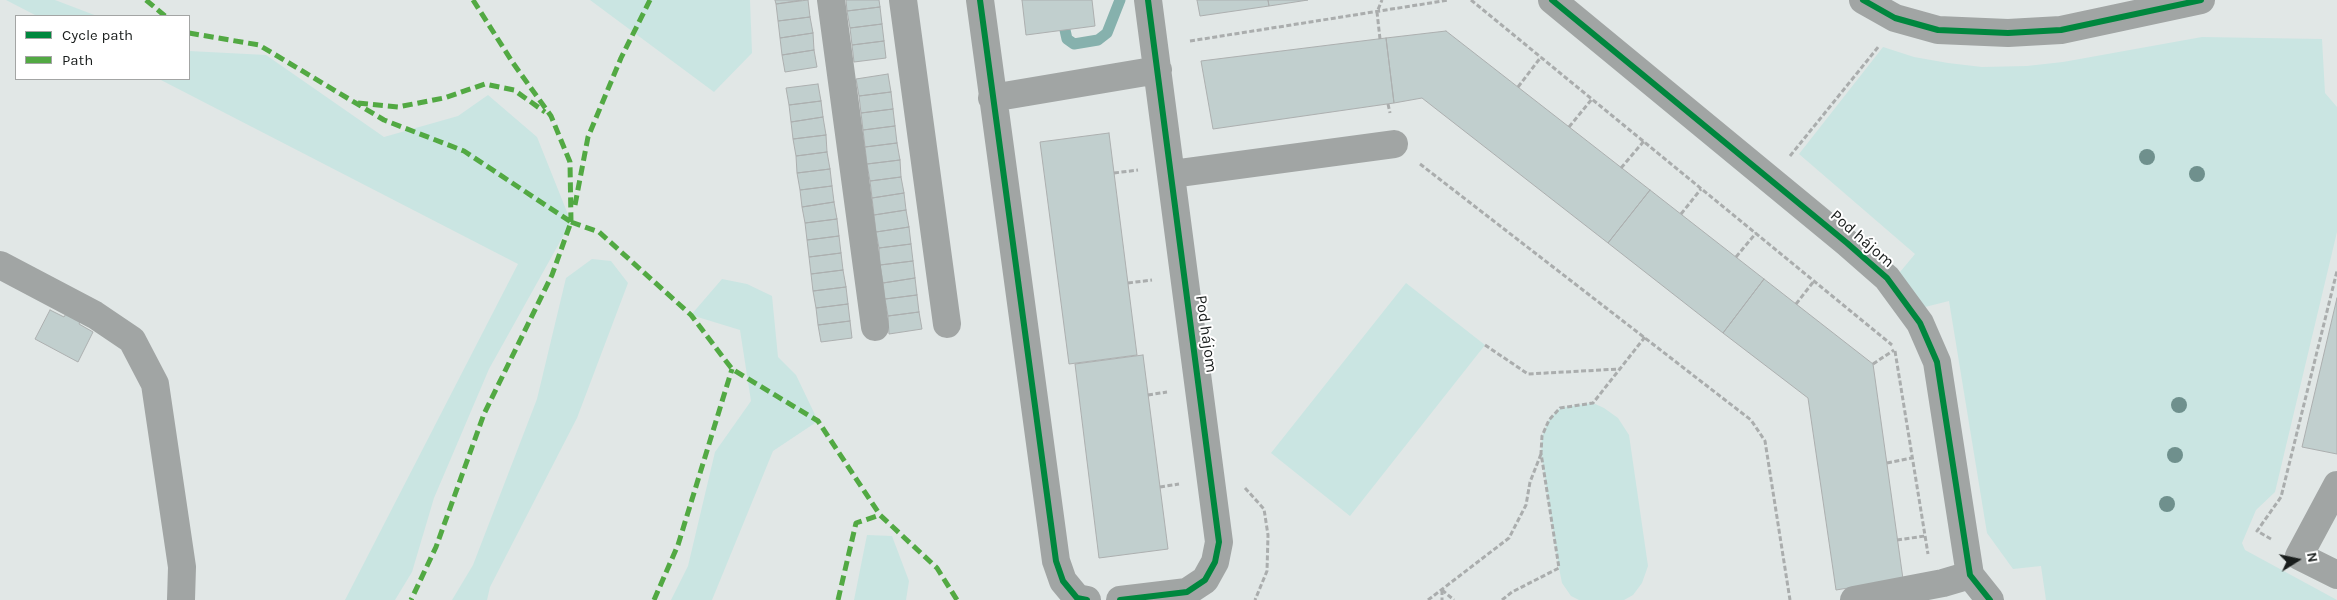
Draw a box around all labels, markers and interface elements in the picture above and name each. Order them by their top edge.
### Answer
legend [15,15,190,80]
text: Cycle path [62,26,133,44]
text: Path [62,51,93,69]
street label: Pod hájom [1826,206,1898,272]
street label: Pod hájom [1191,294,1221,374]
north arrow [2272,535,2322,585]
text: N [2303,551,2322,564]

